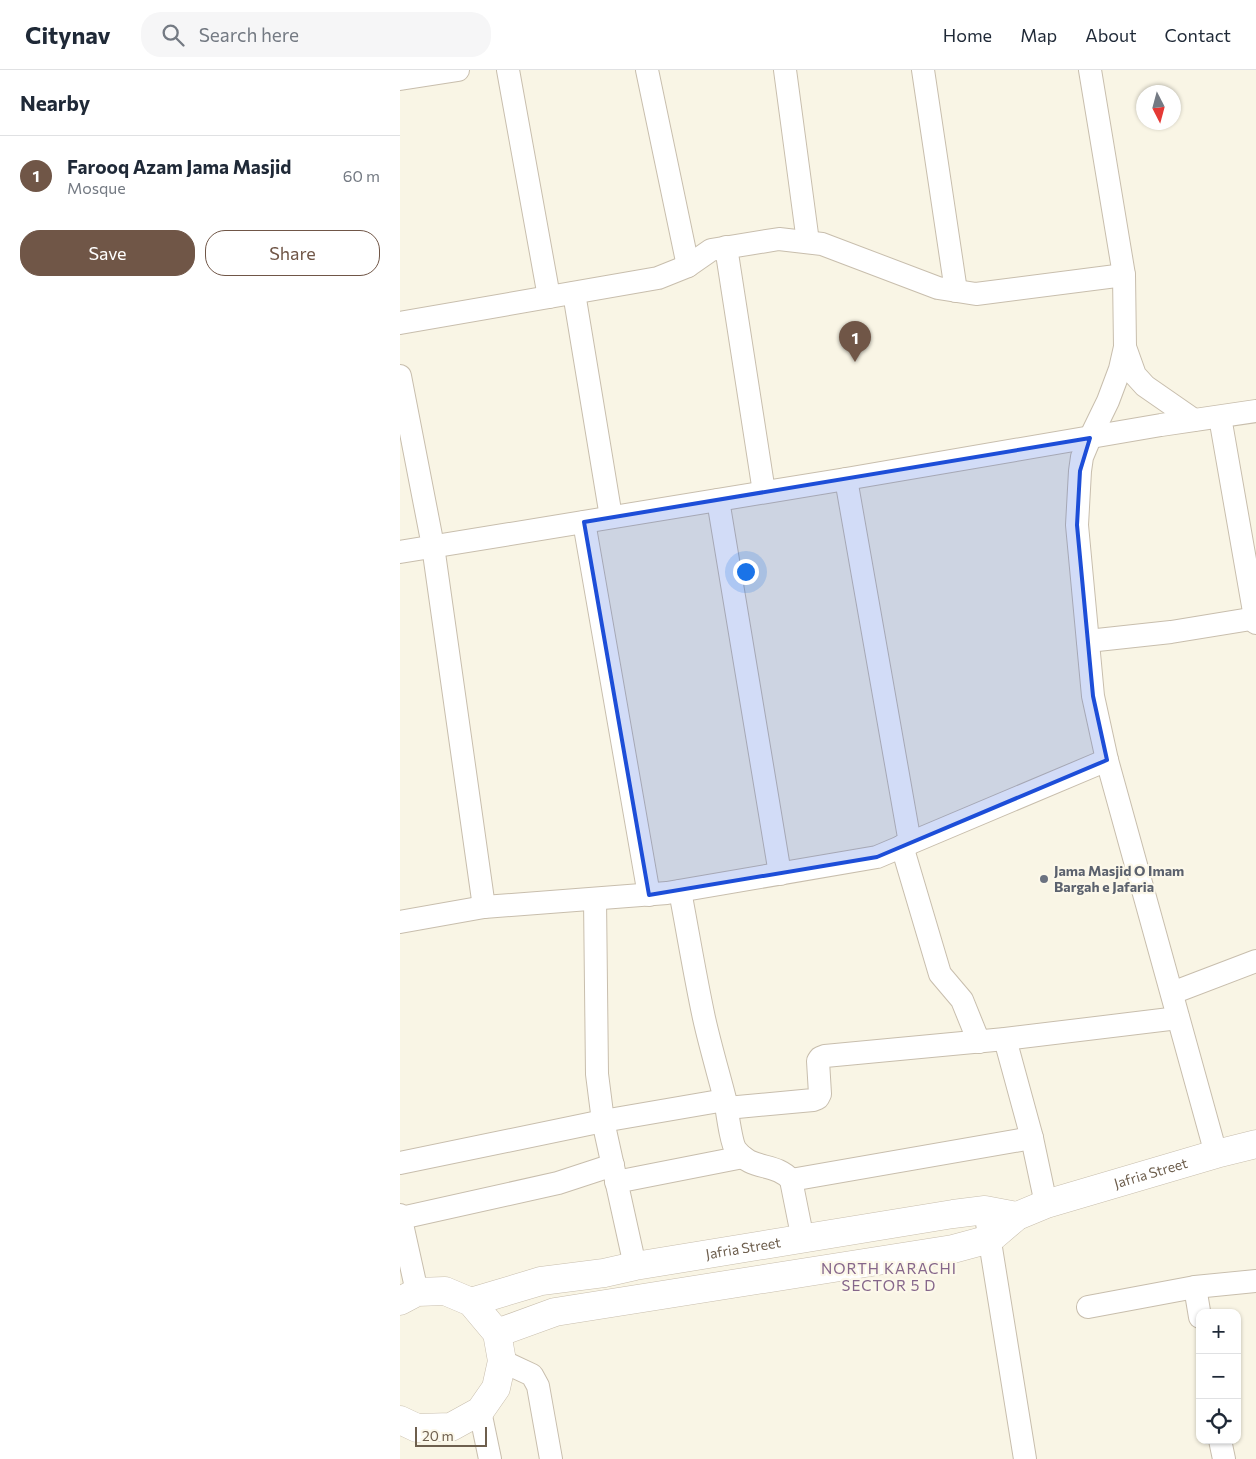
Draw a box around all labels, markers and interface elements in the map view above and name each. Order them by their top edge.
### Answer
search box [141,12,491,57]
text: Citynav [25,20,111,49]
icon: search [159,21,187,49]
text: Search here [199,23,299,46]
text: Home [943,24,992,46]
text: Map [1020,24,1057,46]
text: About [1085,24,1137,46]
text: Contact [1165,24,1231,46]
north arrow [1136,85,1181,130]
text: Nearby [20,90,90,115]
text: Farooq Azam Jama Masjid [67,155,291,178]
text: 1 [32,166,40,185]
text: 60 m [343,166,380,185]
text: Mosque [67,178,126,197]
button: Save [20,230,195,276]
button: Share [205,230,380,276]
pin: 1 [839,321,871,362]
your location [733,559,759,585]
place label: Jama Masjid O Imam Bargah e Jafaria [1054,862,1184,895]
marker: Jama Masjid O Imam Bargah e Jafaria [1038,873,1050,885]
street label: Jafria Street [1112,1154,1190,1192]
street label: Jafria Street [704,1233,782,1262]
district label: NORTH KARACHI SECTOR 5 D [821,1259,957,1294]
map controls [1196,1309,1241,1444]
button: + [1196,1309,1241,1354]
button: − [1196,1354,1241,1399]
button: locate [1196,1399,1241,1444]
scale bar [415,1424,488,1447]
text: 20 m [422,1427,454,1444]

